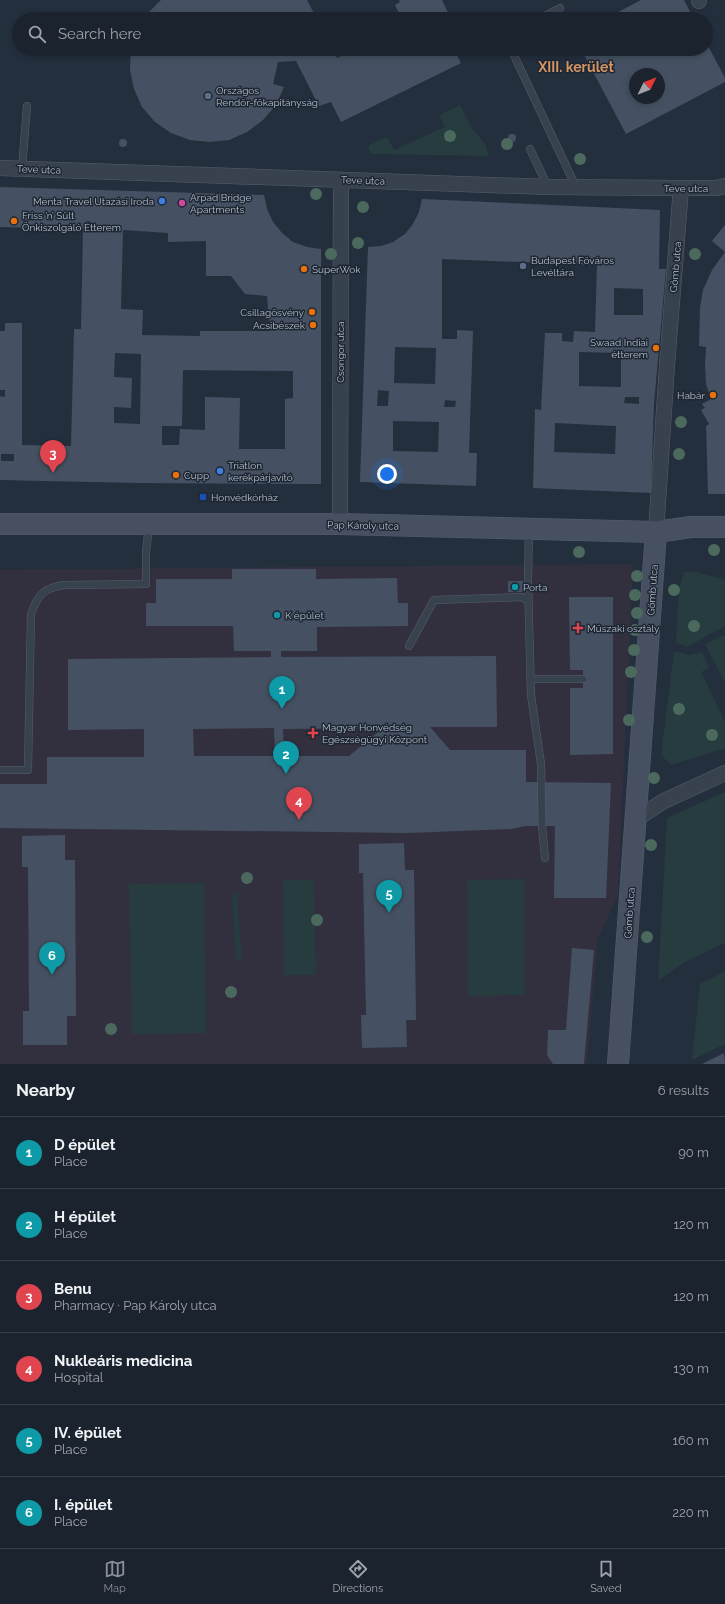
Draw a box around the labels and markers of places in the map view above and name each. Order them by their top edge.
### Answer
place label: Országos Rendőr-főkapitányság [216,85,318,108]
marker: Országos Rendőr-főkapitányság [203,91,213,101]
place label: Arpad Bridge Apartments [190,192,251,215]
place label: Menta Travel Utazási Iroda [33,196,154,207]
marker: Menta Travel Utazási Iroda [157,196,167,206]
marker: Arpad Bridge Apartments [177,198,187,208]
place label: Friss ’n’ Sült Önkiszolgáló Étterem [22,210,121,233]
marker: Friss ’n’ Sült Önkiszolgáló Étterem [9,216,19,226]
place label: Budapest Főváros Levéltára [531,255,614,278]
marker: Budapest Főváros Levéltára [518,261,528,271]
marker: SuperWok [299,264,309,274]
place label: SuperWok [312,264,361,275]
place label: Csillagösvény [240,307,305,318]
marker: Csillagösvény [307,307,317,317]
place label: Acsibészek [253,320,306,331]
marker: Acsibészek [308,320,318,330]
place label: Swaad Indiai étterem [590,337,648,360]
marker: Swaad Indiai étterem [651,343,661,353]
place label: Habár [677,390,705,401]
marker: Habár [708,390,718,400]
pin: 3 [40,440,66,473]
place label: Triatlon kerékpárjavító [228,460,293,483]
marker: Triatlon kerékpárjavító [215,466,225,476]
marker: Cupp [171,470,181,480]
place label: Cupp [184,470,209,481]
marker: Honvédkórház [198,492,208,502]
place label: Honvédkórház [211,492,278,503]
marker: Porta [510,582,520,592]
place label: Porta [523,582,547,593]
marker: K épület [272,610,282,620]
place label: K épület [285,610,324,621]
marker: Műszaki osztály [572,622,584,634]
place label: Műszaki osztály [587,623,660,634]
pin: 1 [269,676,295,709]
place label: Magyar Honvédség Egészségügyi Központ [322,722,428,745]
marker: Magyar Honvédség Egészségügyi Központ [307,727,319,739]
pin: 2 [273,741,299,774]
pin: 4 [286,787,312,820]
pin: 5 [376,880,402,913]
pin: 6 [39,942,65,975]

